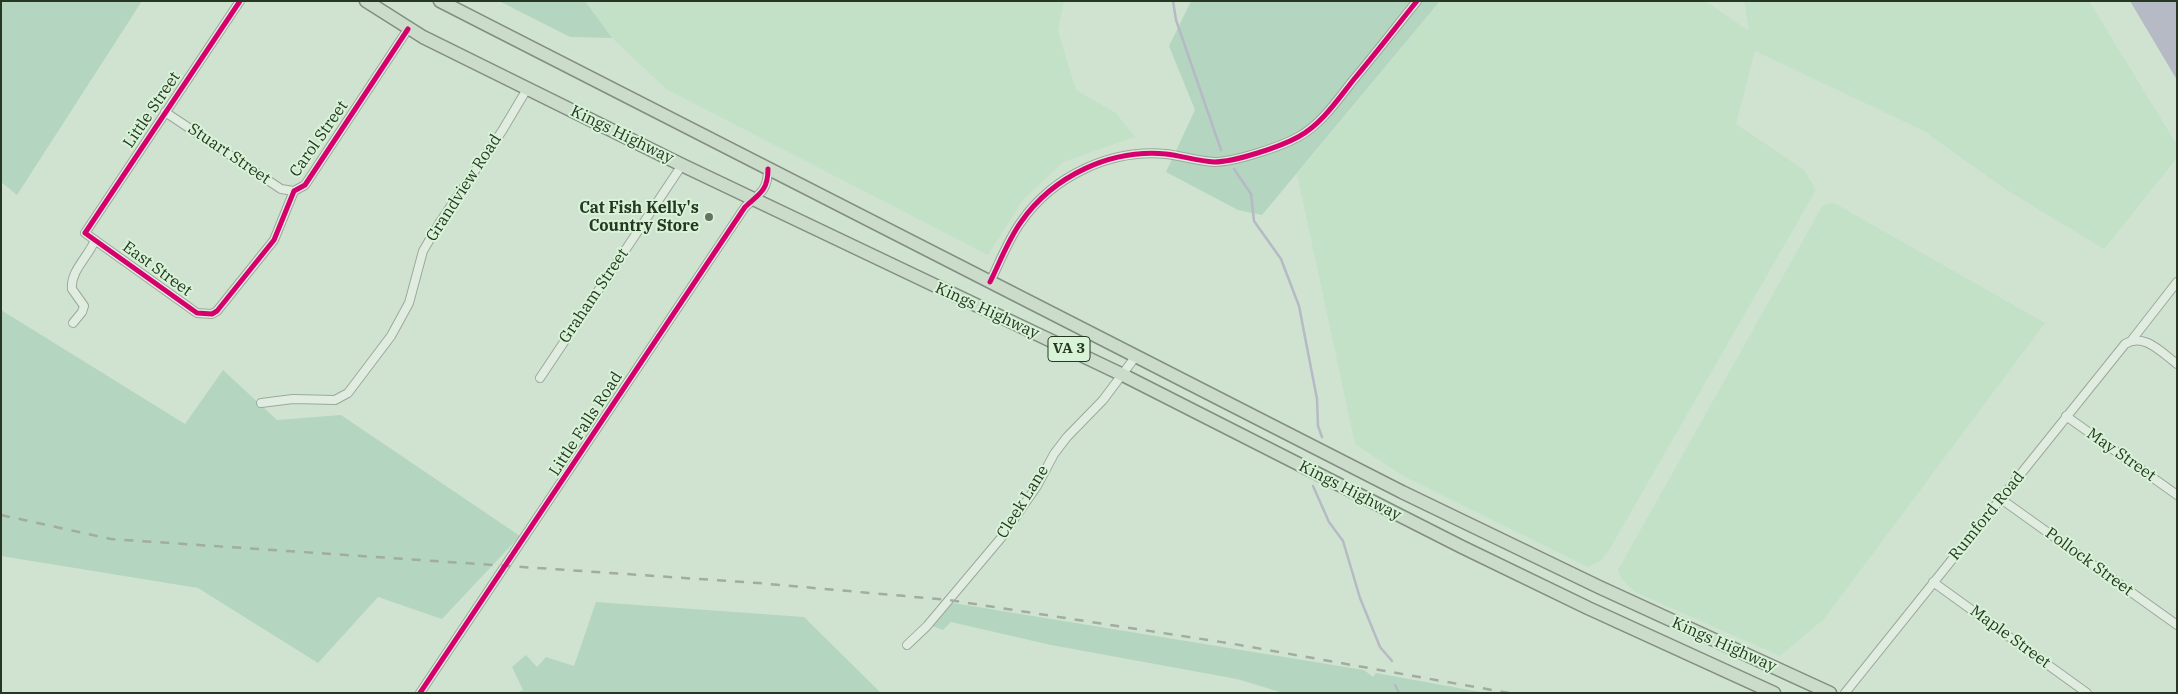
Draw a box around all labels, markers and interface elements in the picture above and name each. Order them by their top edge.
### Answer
street label: Little Street [120,68,184,152]
street label: Carol Street [286,97,352,181]
street label: Kings Highway [567,102,677,168]
street label: Stuart Street [184,119,274,189]
street label: Grandview Road [422,131,506,245]
place label: Cat Fish Kelly's Country Store [579,198,699,236]
marker: Cat Fish Kelly's Country Store [703,211,715,223]
street label: East Street [119,237,195,301]
street label: Graham Street [555,245,633,347]
street label: Kings Highway [932,279,1042,343]
road number: VA 3 [1048,336,1090,362]
street label: Little Falls Road [545,368,627,480]
street label: May Street [2083,424,2159,486]
street label: Kings Highway [1296,457,1404,525]
street label: Cleek Lane [993,462,1053,542]
street label: Rumford Road [1945,468,2029,564]
street label: Pollock Street [2041,524,2137,600]
street label: Maple Street [1966,601,2054,673]
street label: Kings Highway [1669,613,1779,677]

